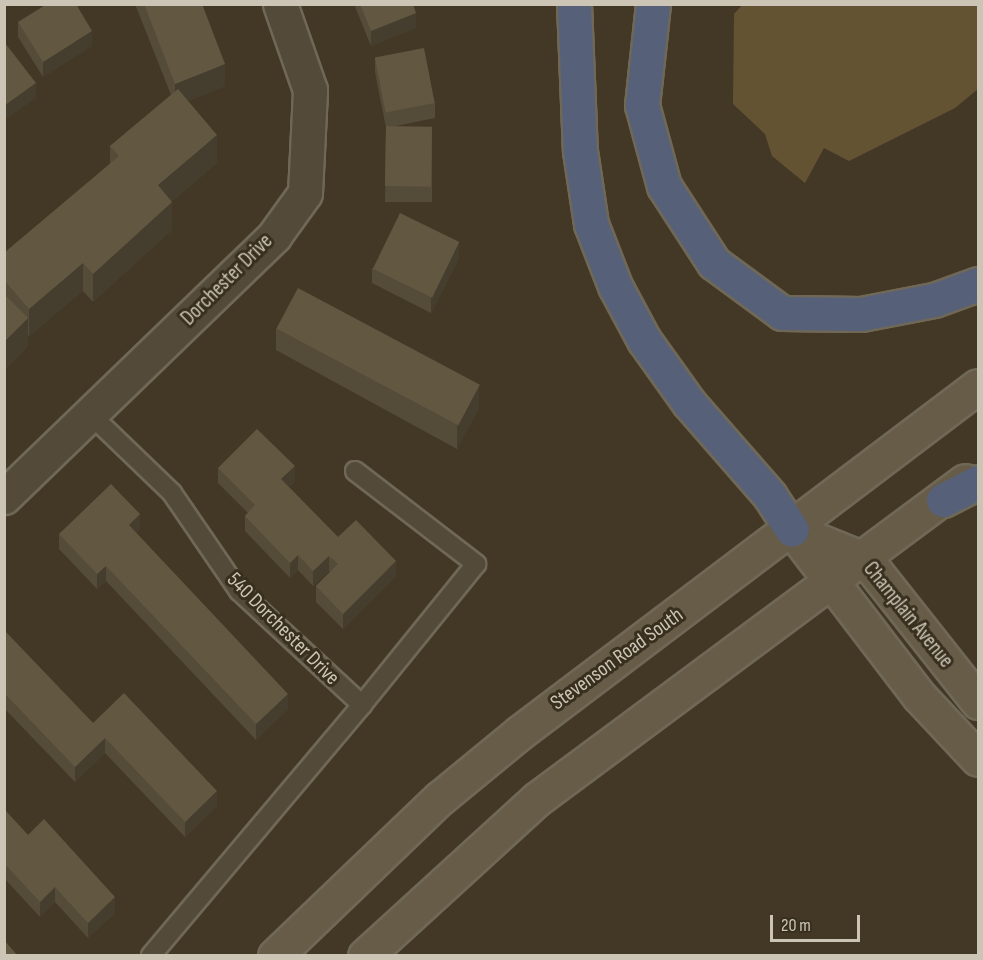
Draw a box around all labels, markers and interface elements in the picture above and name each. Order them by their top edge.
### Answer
street label: Dorchester Drive [176,229,278,331]
street label: Champlain Avenue [858,557,958,673]
street label: 540 Dorchester Drive [221,567,345,691]
street label: Stevenson Road South [546,602,688,716]
scale bar [773,903,863,941]
text: 20 m [781,915,811,936]

